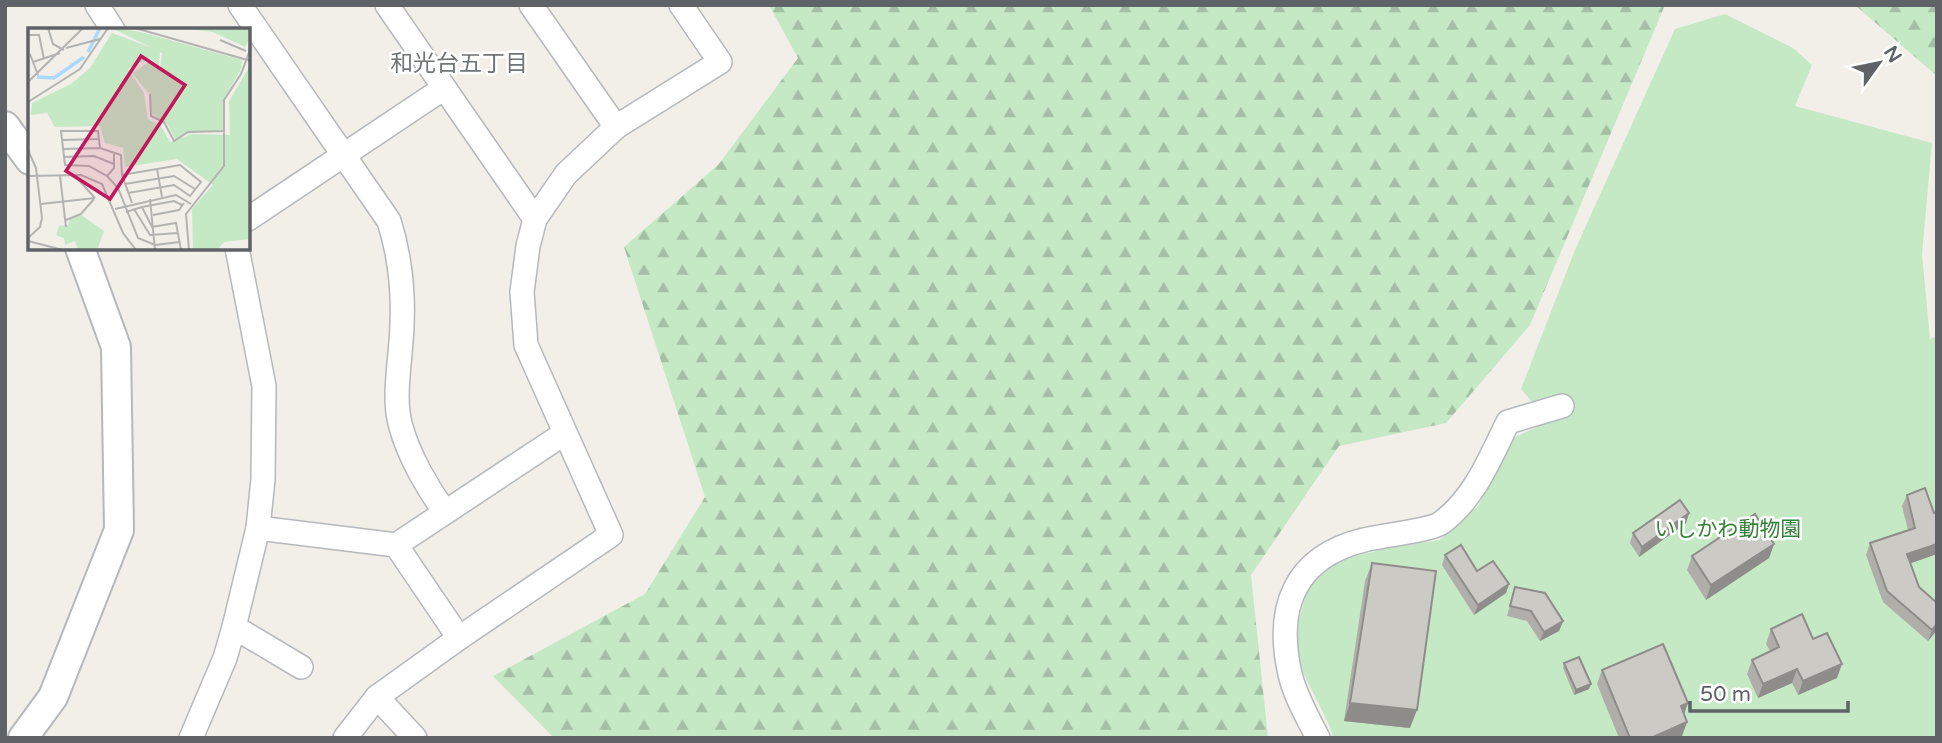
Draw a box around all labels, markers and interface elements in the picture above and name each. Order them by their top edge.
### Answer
inset map [28,28,250,250]
north arrow [1844,28,1914,98]
text: N [1879,42,1906,67]
district label: 和光台五丁目 [390,50,528,78]
park label: いしかわ動物園 [1655,517,1802,542]
scale bar [1690,670,1848,714]
text: 50 m [1700,682,1751,707]

